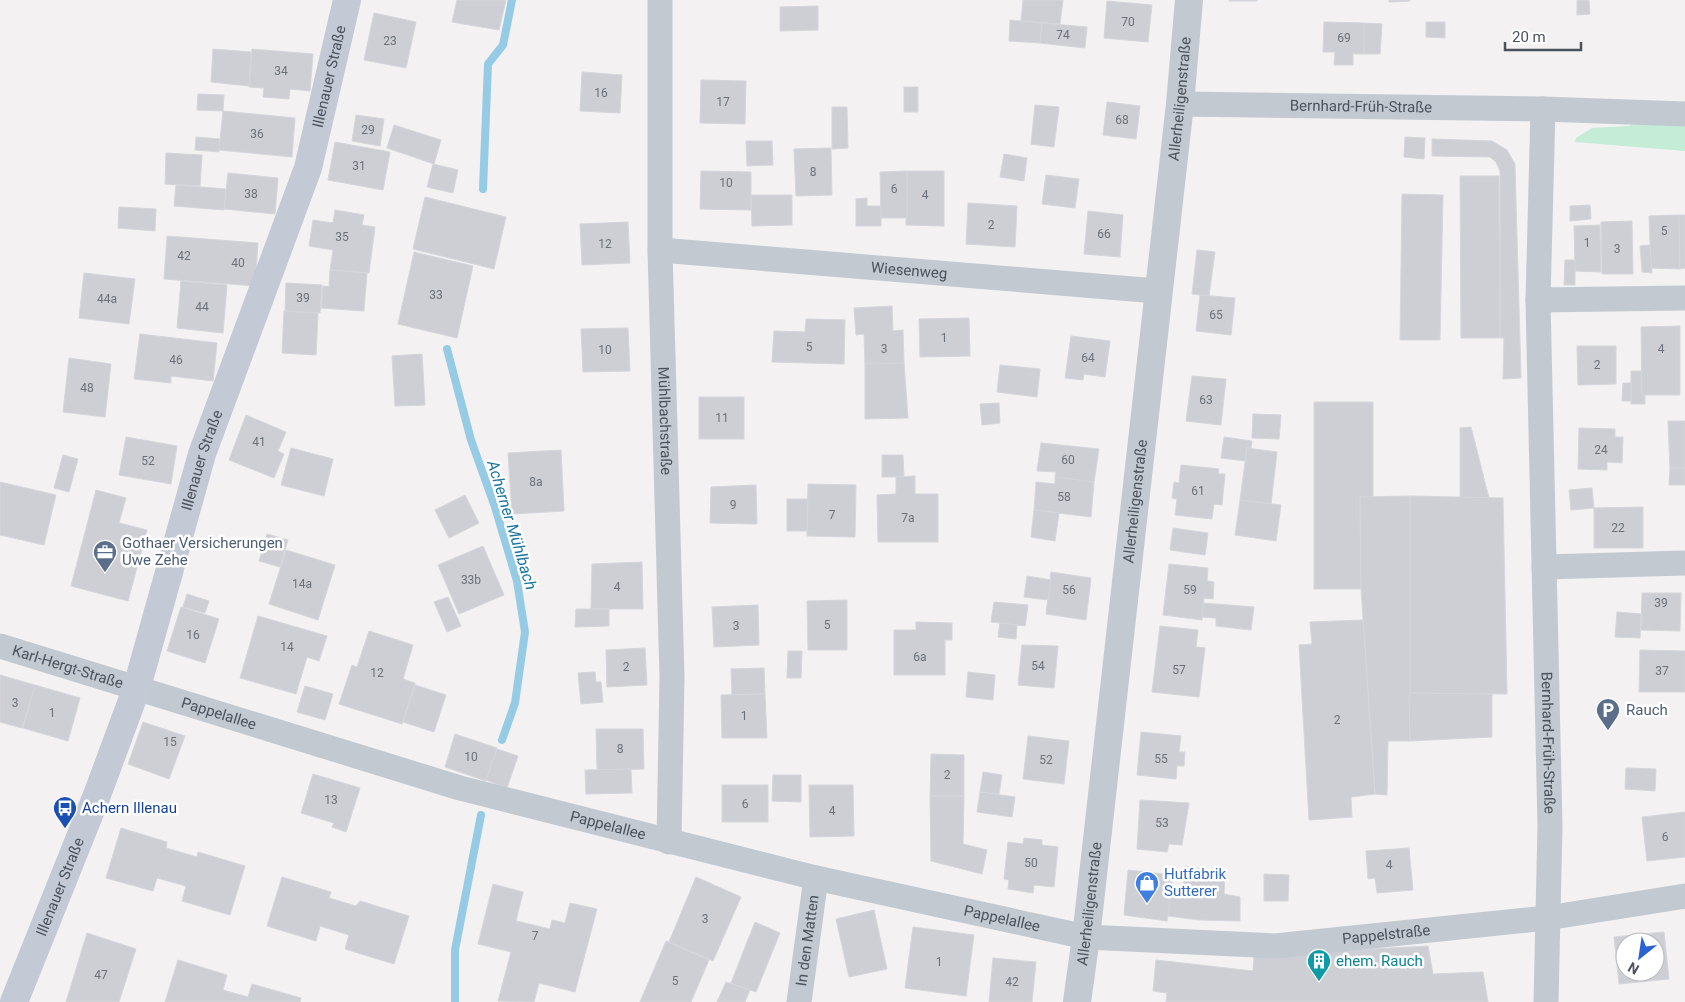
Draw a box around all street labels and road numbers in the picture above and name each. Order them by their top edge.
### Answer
street label: Illenauer Straße [309,24,350,130]
street label: Allerheiligenstraße [1165,36,1195,162]
street label: Bernhard-Früh-Straße [1290,97,1432,116]
street label: Wiesenweg [870,258,948,283]
street label: Mühlbachstraße [654,366,675,475]
street label: Illenauer Straße [178,408,227,513]
street label: Allerheiligenstraße [1119,438,1151,564]
street label: Karl-Hergt-Straße [10,641,126,693]
street label: Bernhard-Früh-Straße [1537,671,1559,814]
street label: Pappelallee [179,694,259,734]
street label: Pappelallee [568,807,648,844]
street label: Illenauer Straße [32,835,88,939]
street label: Allerheiligenstraße [1073,841,1106,967]
street label: In den Matten [792,894,823,987]
street label: Pappelallee [962,902,1042,936]
street label: Pappelstraße [1341,921,1431,948]

